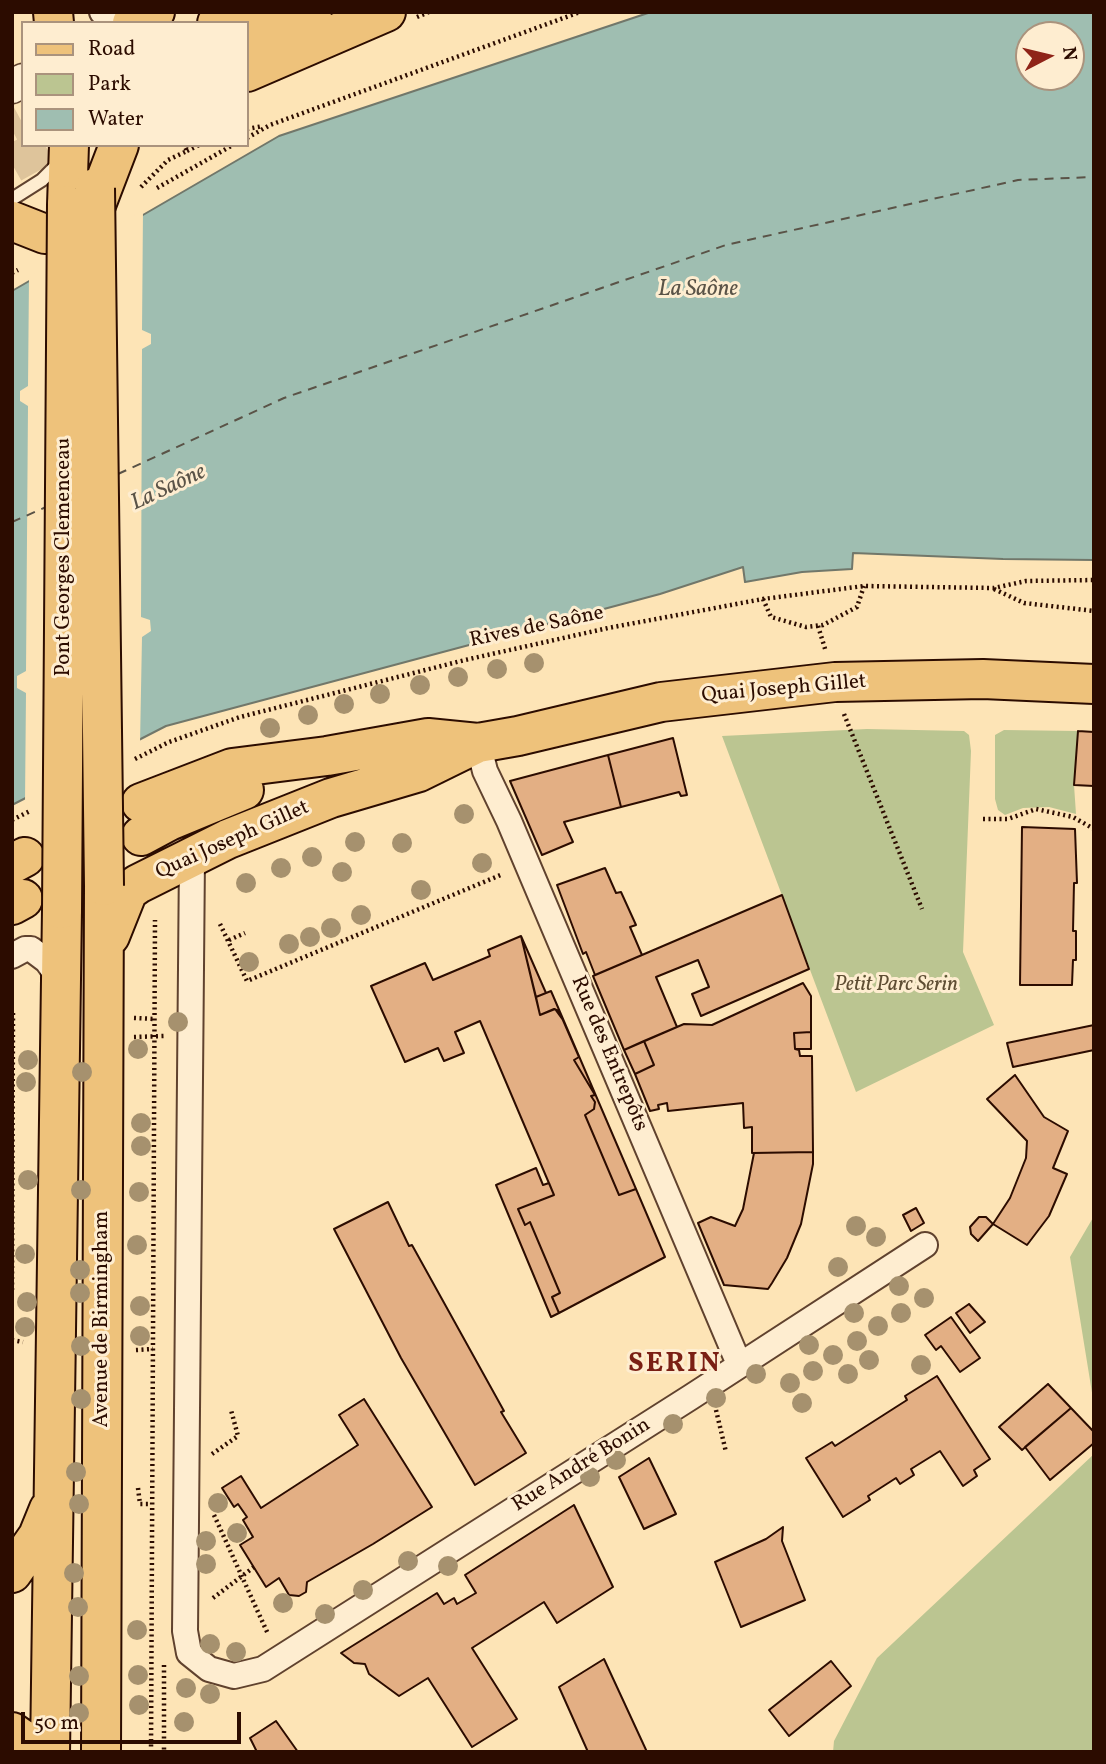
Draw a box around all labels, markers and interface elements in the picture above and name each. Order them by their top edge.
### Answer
legend [21,21,248,147]
north arrow [1015,21,1085,91]
text: Road [88,35,135,64]
text: N [1055,45,1083,62]
text: Park [88,70,131,99]
text: Water [88,105,144,134]
water label: La Saône [658,277,738,305]
street label: Pont Georges Clemenceau [52,438,78,676]
water label: La Saône [127,460,211,518]
street label: Rives de Saône [468,601,606,655]
street label: Quai Joseph Gillet [701,670,867,710]
street label: Quai Joseph Gillet [152,796,314,886]
street label: Rue des Entrepôts [564,973,652,1135]
park label: Petit Parc Serin [834,973,958,999]
street label: Avenue de Birmingham [90,1211,116,1427]
district label: SERIN [629,1349,721,1383]
street label: Rue André Bonin [508,1413,656,1519]
scale bar [24,1698,245,1742]
text: 50 m [34,1709,79,1738]

